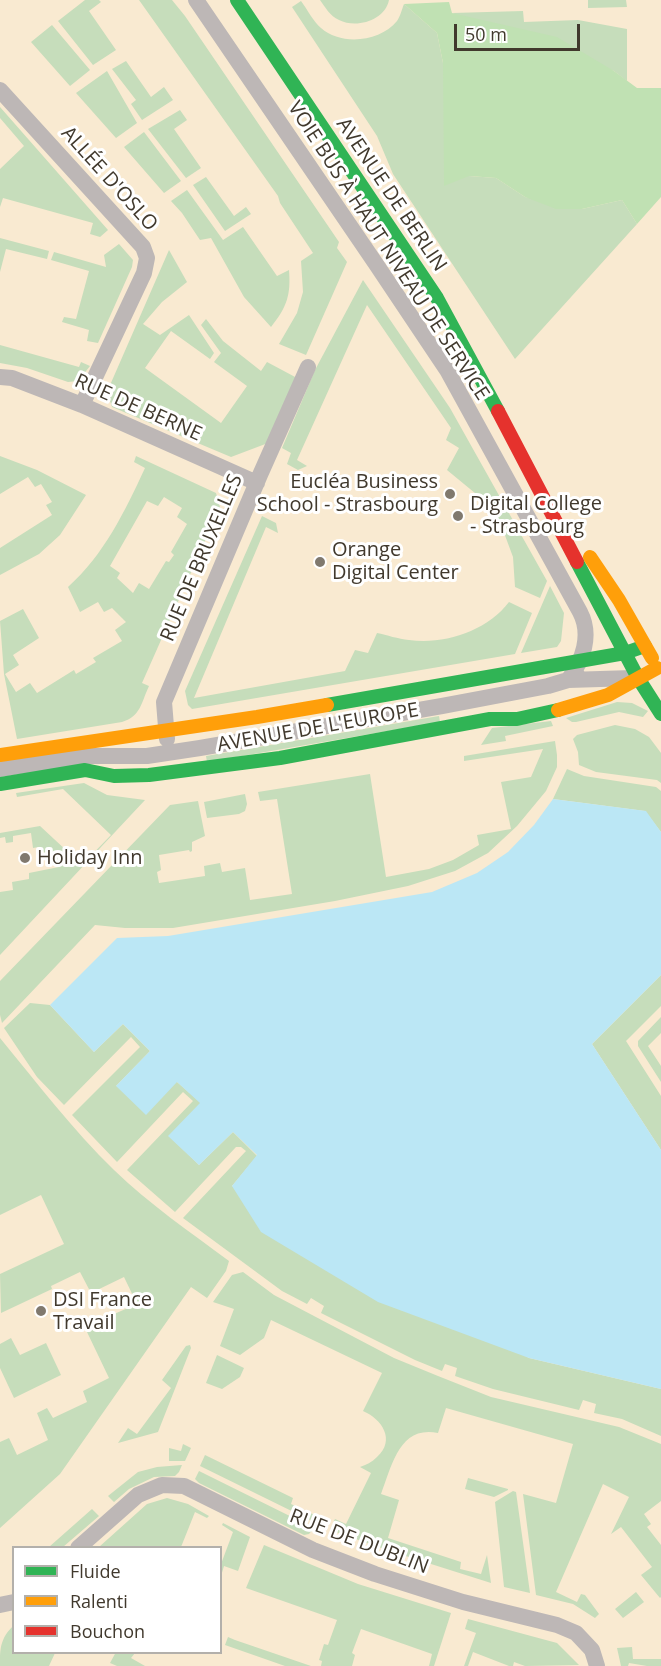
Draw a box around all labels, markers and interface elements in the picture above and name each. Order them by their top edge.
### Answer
scale bar [457,12,583,50]
text: 50 m [465,22,507,46]
street label: VOIE BUS À HAUT NIVEAU DE SERVICE [282,97,494,405]
street label: AVENUE DE BERLIN [331,114,451,276]
street label: ALLÉE D'OSLO [56,122,162,236]
street label: RUE DE BERNE [71,369,205,447]
place label: Eucléa Business School - Strasbourg [257,470,438,517]
street label: RUE DE BRUXELLES [156,471,248,645]
marker: Eucléa Business School - Strasbourg [443,487,457,501]
place label: Digital College - Strasbourg [470,492,602,539]
marker: Digital College - Strasbourg [451,509,465,523]
place label: Orange Digital Center [332,538,459,585]
marker: Orange Digital Center [313,555,327,569]
street label: AVENUE DE L'EUROPE [215,698,421,758]
place label: Holiday Inn [37,846,143,870]
marker: Holiday Inn [18,851,32,865]
place label: DSI France Travail [53,1288,152,1335]
marker: DSI France Travail [34,1304,48,1318]
street label: RUE DE DUBLIN [286,1504,432,1580]
legend [12,1546,222,1654]
text: Fluide [70,1559,121,1583]
text: Ralenti [70,1589,128,1613]
text: Bouchon [70,1619,145,1643]

